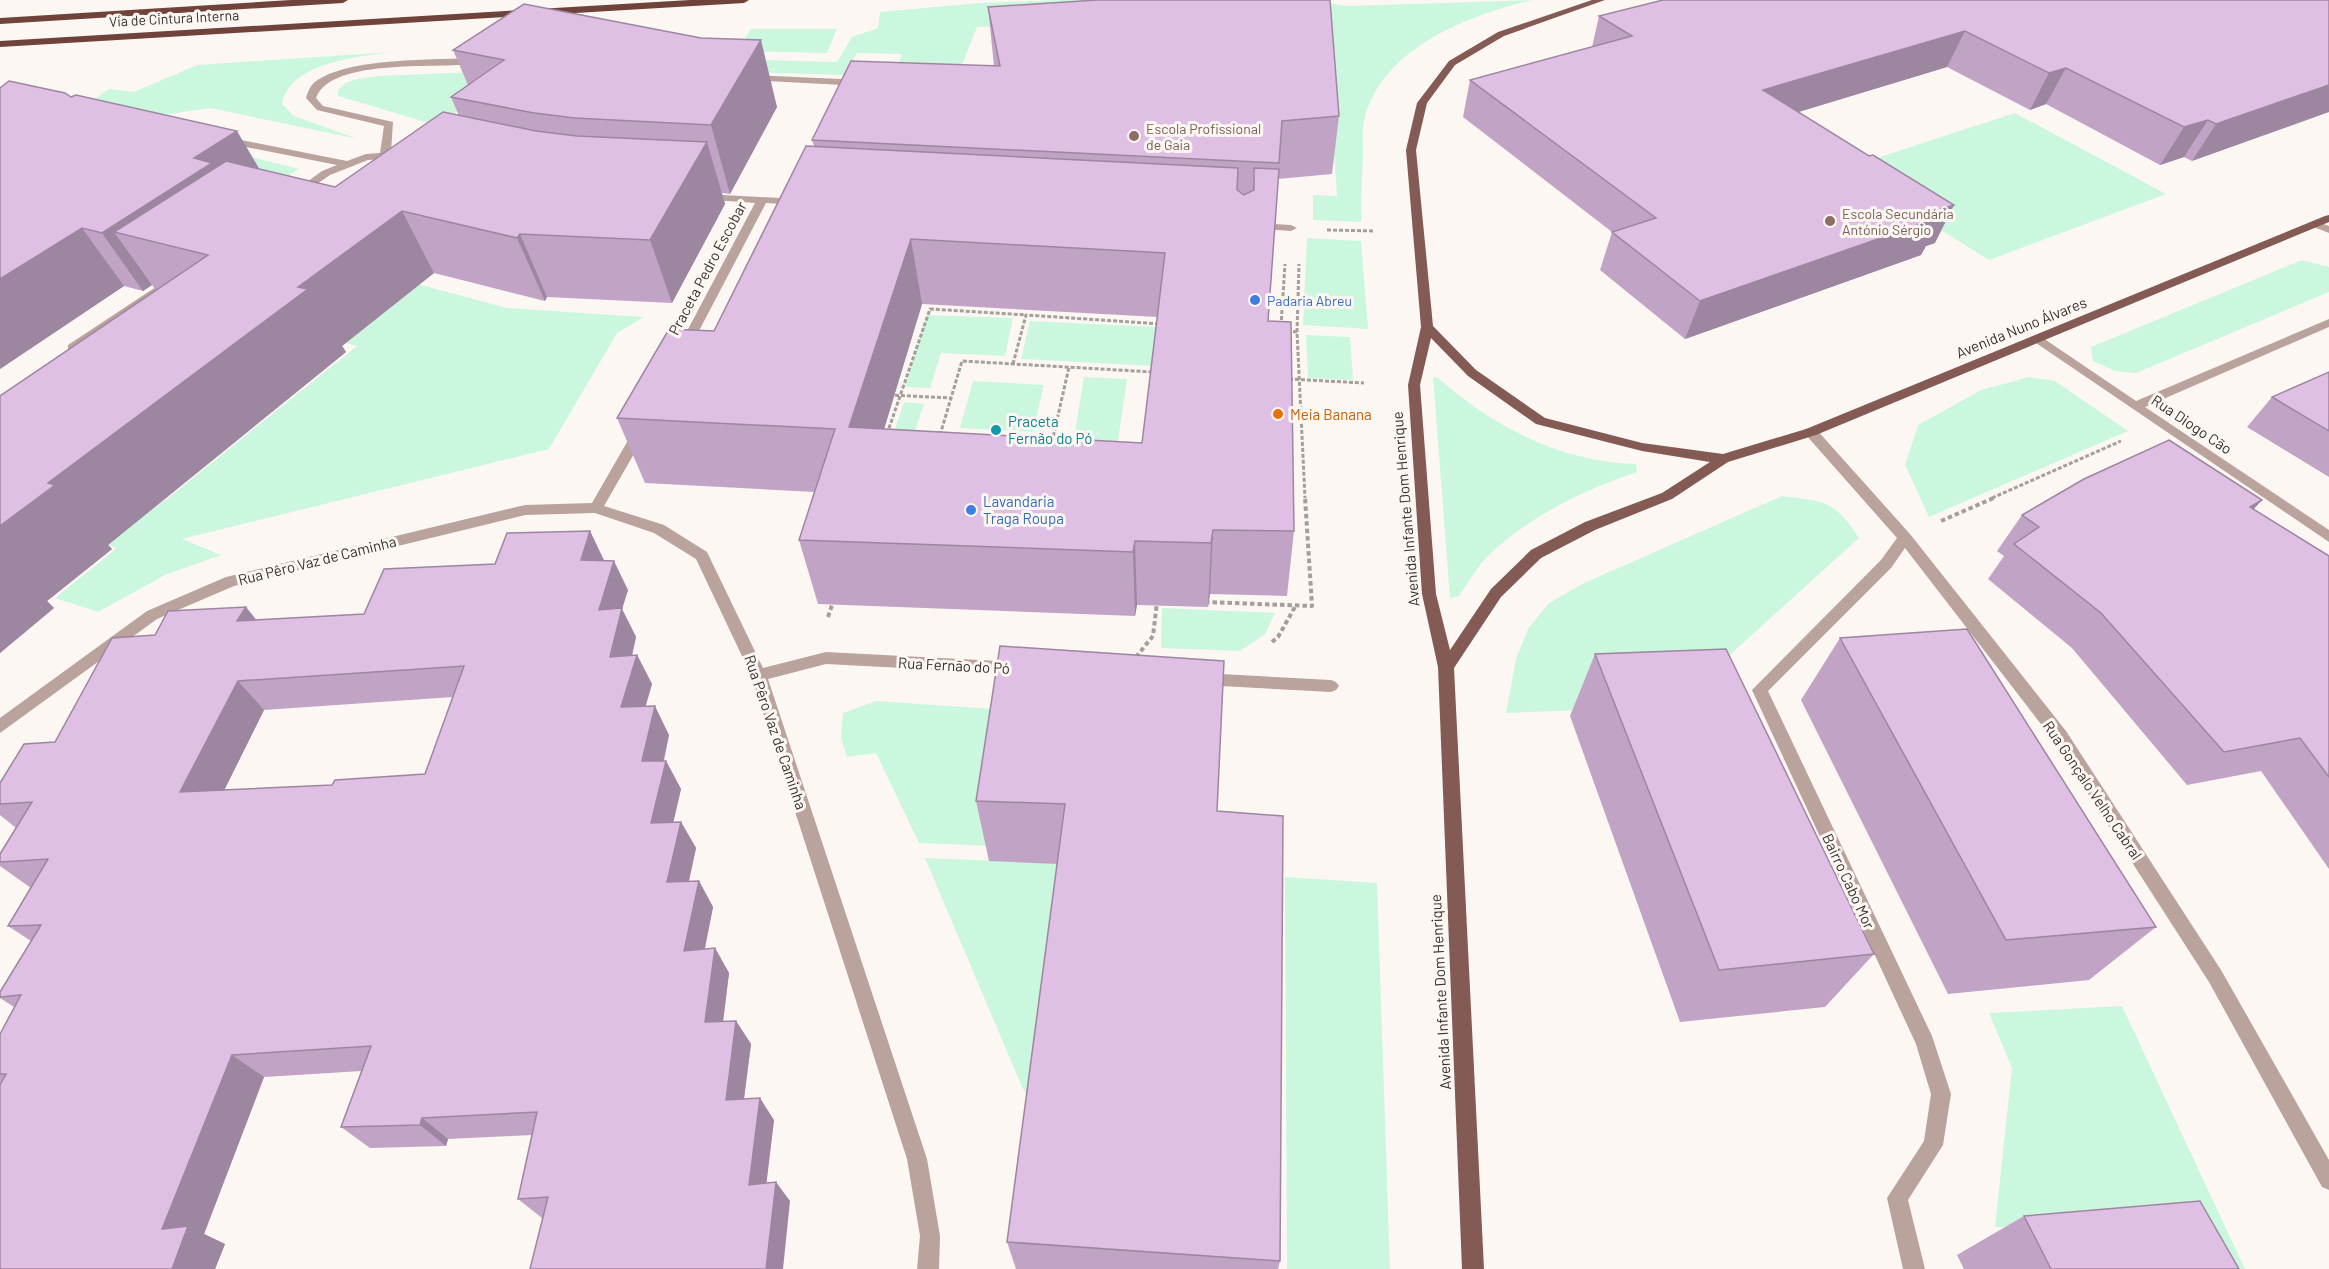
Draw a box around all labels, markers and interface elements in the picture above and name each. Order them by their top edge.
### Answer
street label: Via de Cintura Interna [109,6,239,30]
place label: Escola Profissional de Gaia [1146,120,1261,153]
marker: Escola Profissional de Gaia [1127,129,1141,143]
street label: Praceta Pedro Escobar [664,198,750,338]
place label: Escola Secundária António Sérgio [1842,205,1954,238]
marker: Escola Secundária António Sérgio [1823,214,1837,228]
place label: Padaria Abreu [1267,292,1352,309]
marker: Padaria Abreu [1248,293,1262,307]
street label: Avenida Nuno Álvares [1953,293,2089,361]
street label: Rua Diogo Cão [2148,391,2236,457]
place label: Meia Banana [1290,405,1372,423]
marker: Meia Banana [1271,407,1285,421]
street label: Avenida Infante Dom Henrique [1388,411,1422,607]
place label: Praceta Fernão do Pó [1008,412,1092,447]
marker: Praceta Fernão do Pó [989,423,1003,437]
place label: Lavandaria Traga Roupa [983,492,1064,527]
marker: Lavandaria Traga Roupa [964,503,978,517]
street label: Rua Pêro Vaz de Caminha [236,532,398,588]
street label: Rua Pêro Vaz de Caminha [741,652,811,812]
street label: Rua Fernão do Pó [898,653,1010,677]
street label: Rua Gonçalo Velho Cabral [2040,717,2146,863]
street label: Bairro Cabo Mor [1819,830,1879,932]
street label: Avenida Infante Dom Henrique [1426,894,1454,1090]

